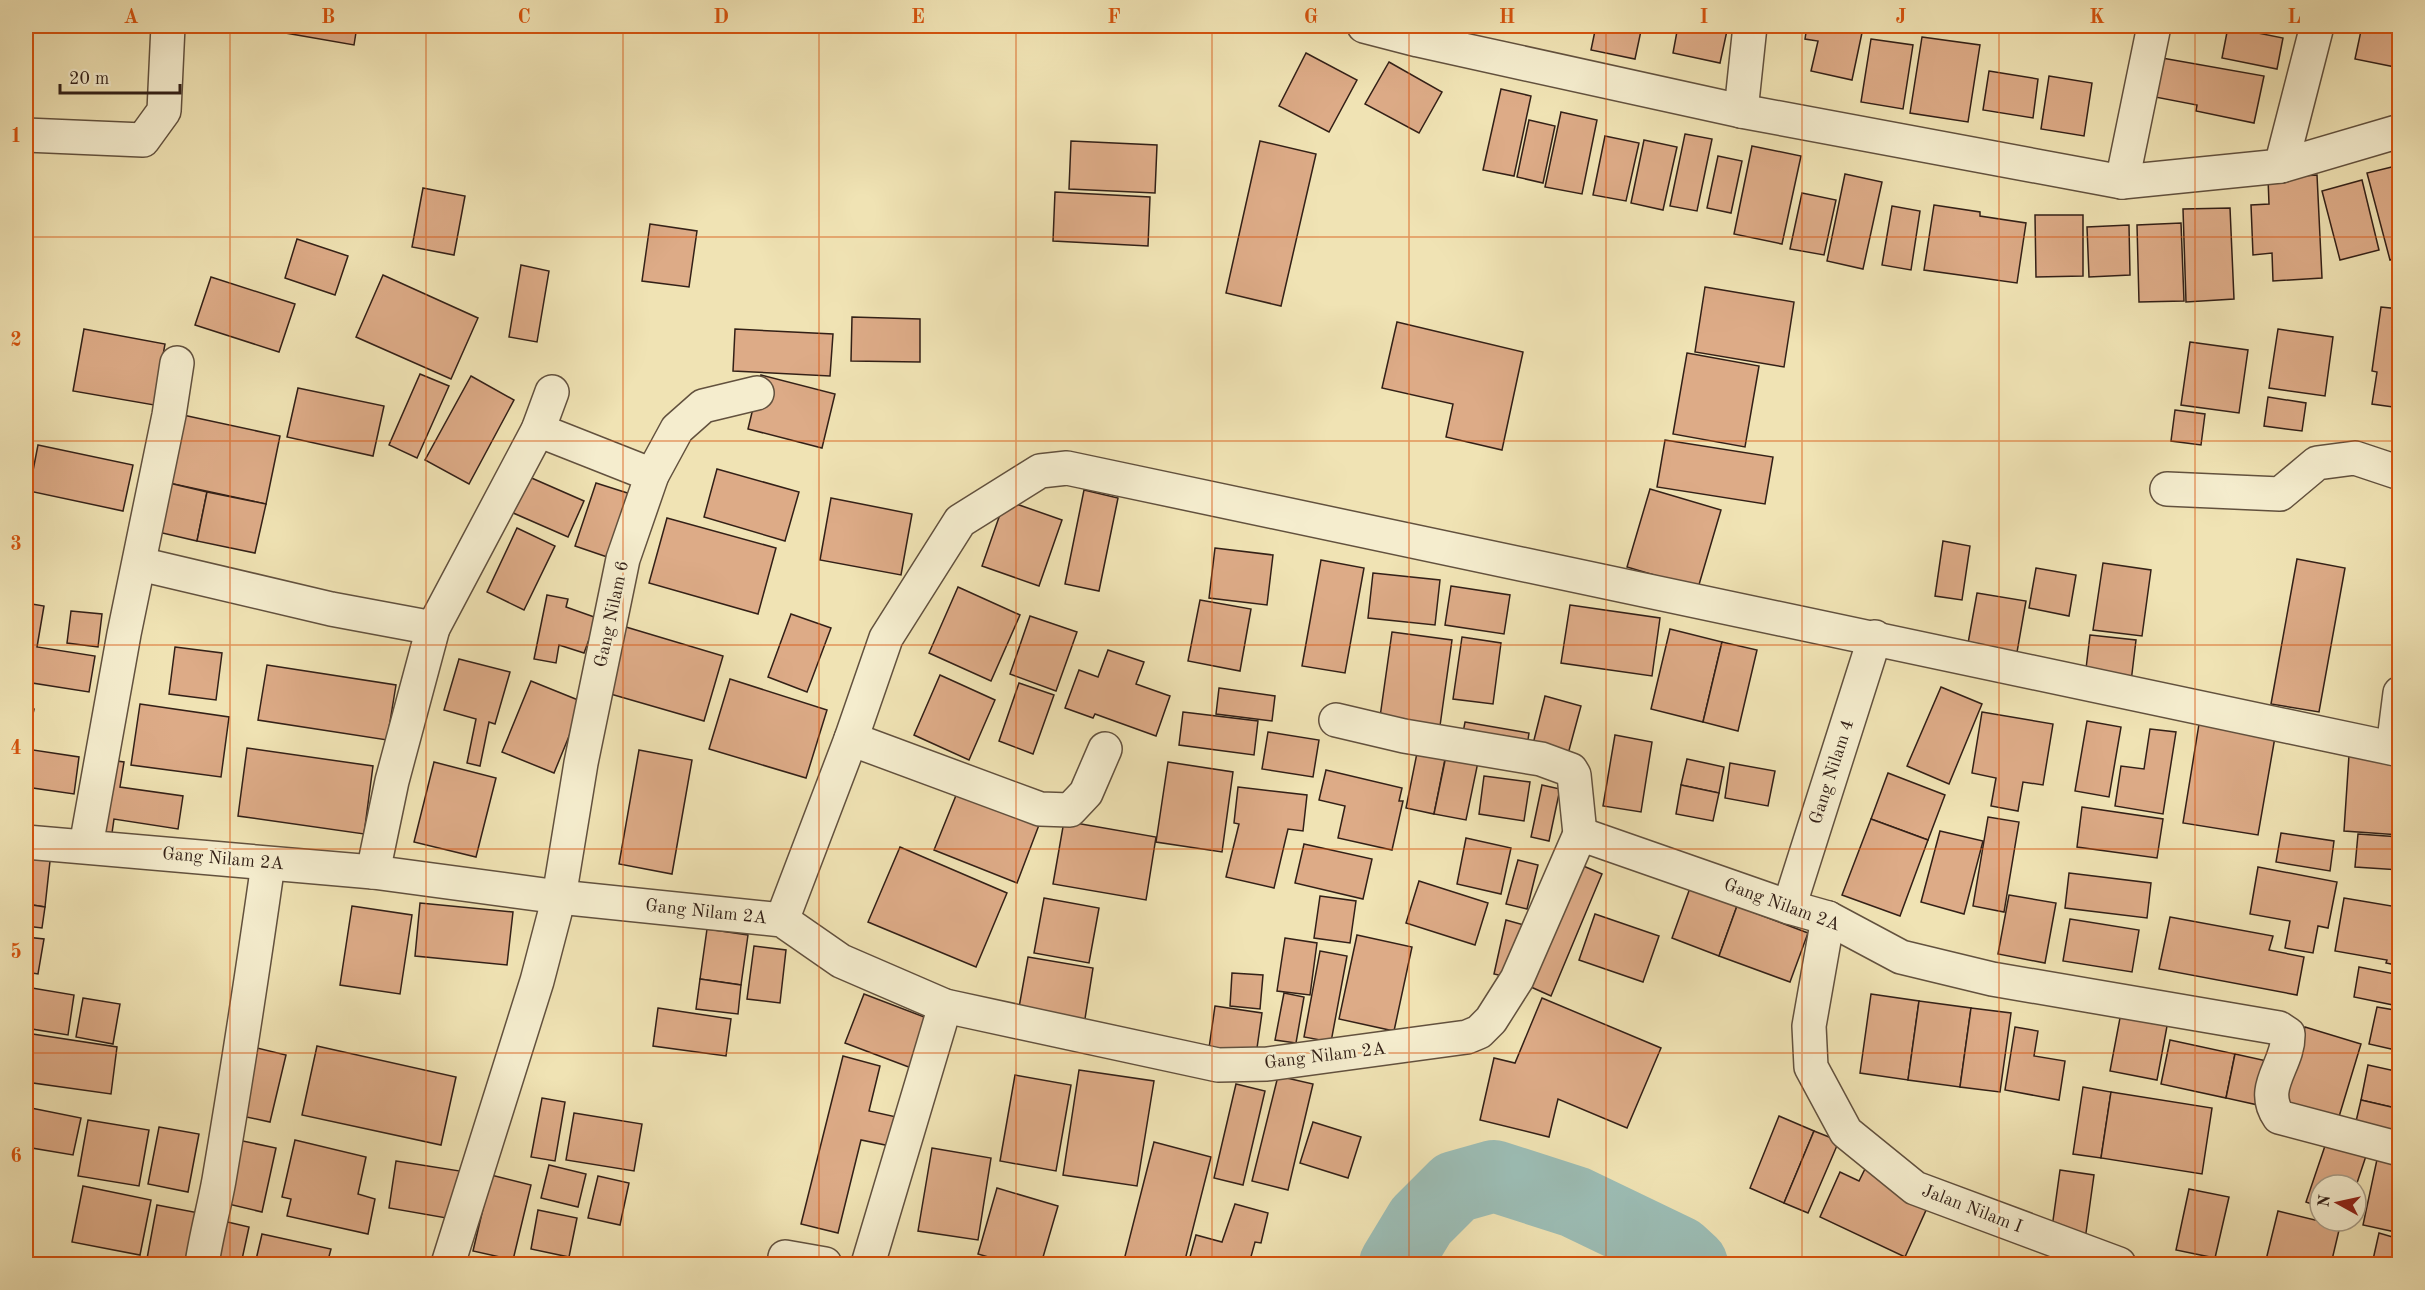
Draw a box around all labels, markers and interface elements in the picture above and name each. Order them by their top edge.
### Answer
text: A [123,8,139,28]
text: B [321,8,335,28]
text: C [517,8,531,28]
text: D [713,8,729,28]
text: E [911,8,925,28]
text: F [1107,8,1121,28]
text: G [1304,8,1318,28]
text: H [1499,8,1515,28]
text: I [1700,8,1708,28]
text: J [1896,8,1907,28]
text: K [2089,8,2105,28]
text: L [2287,8,2301,28]
scale bar [60,57,180,95]
text: 20 m [69,70,109,88]
text: 1 [10,127,22,147]
text: 2 [10,331,22,351]
text: 3 [10,535,22,555]
street label: Gang Nilam 6 [592,559,632,669]
street label: Gang Nilam 4 [1807,718,1857,826]
text: 4 [10,739,22,759]
street label: Gang Nilam 2A [161,845,285,873]
street label: Gang Nilam 2A [1721,876,1843,934]
street label: Gang Nilam 2A [644,897,768,927]
text: 5 [10,942,22,963]
street label: Gang Nilam 2A [1263,1040,1387,1072]
text: 6 [10,1147,22,1167]
north arrow [2308,1173,2368,1233]
street label: Jalan Nilam I [1919,1182,2025,1236]
text: N [2316,1193,2334,1208]

